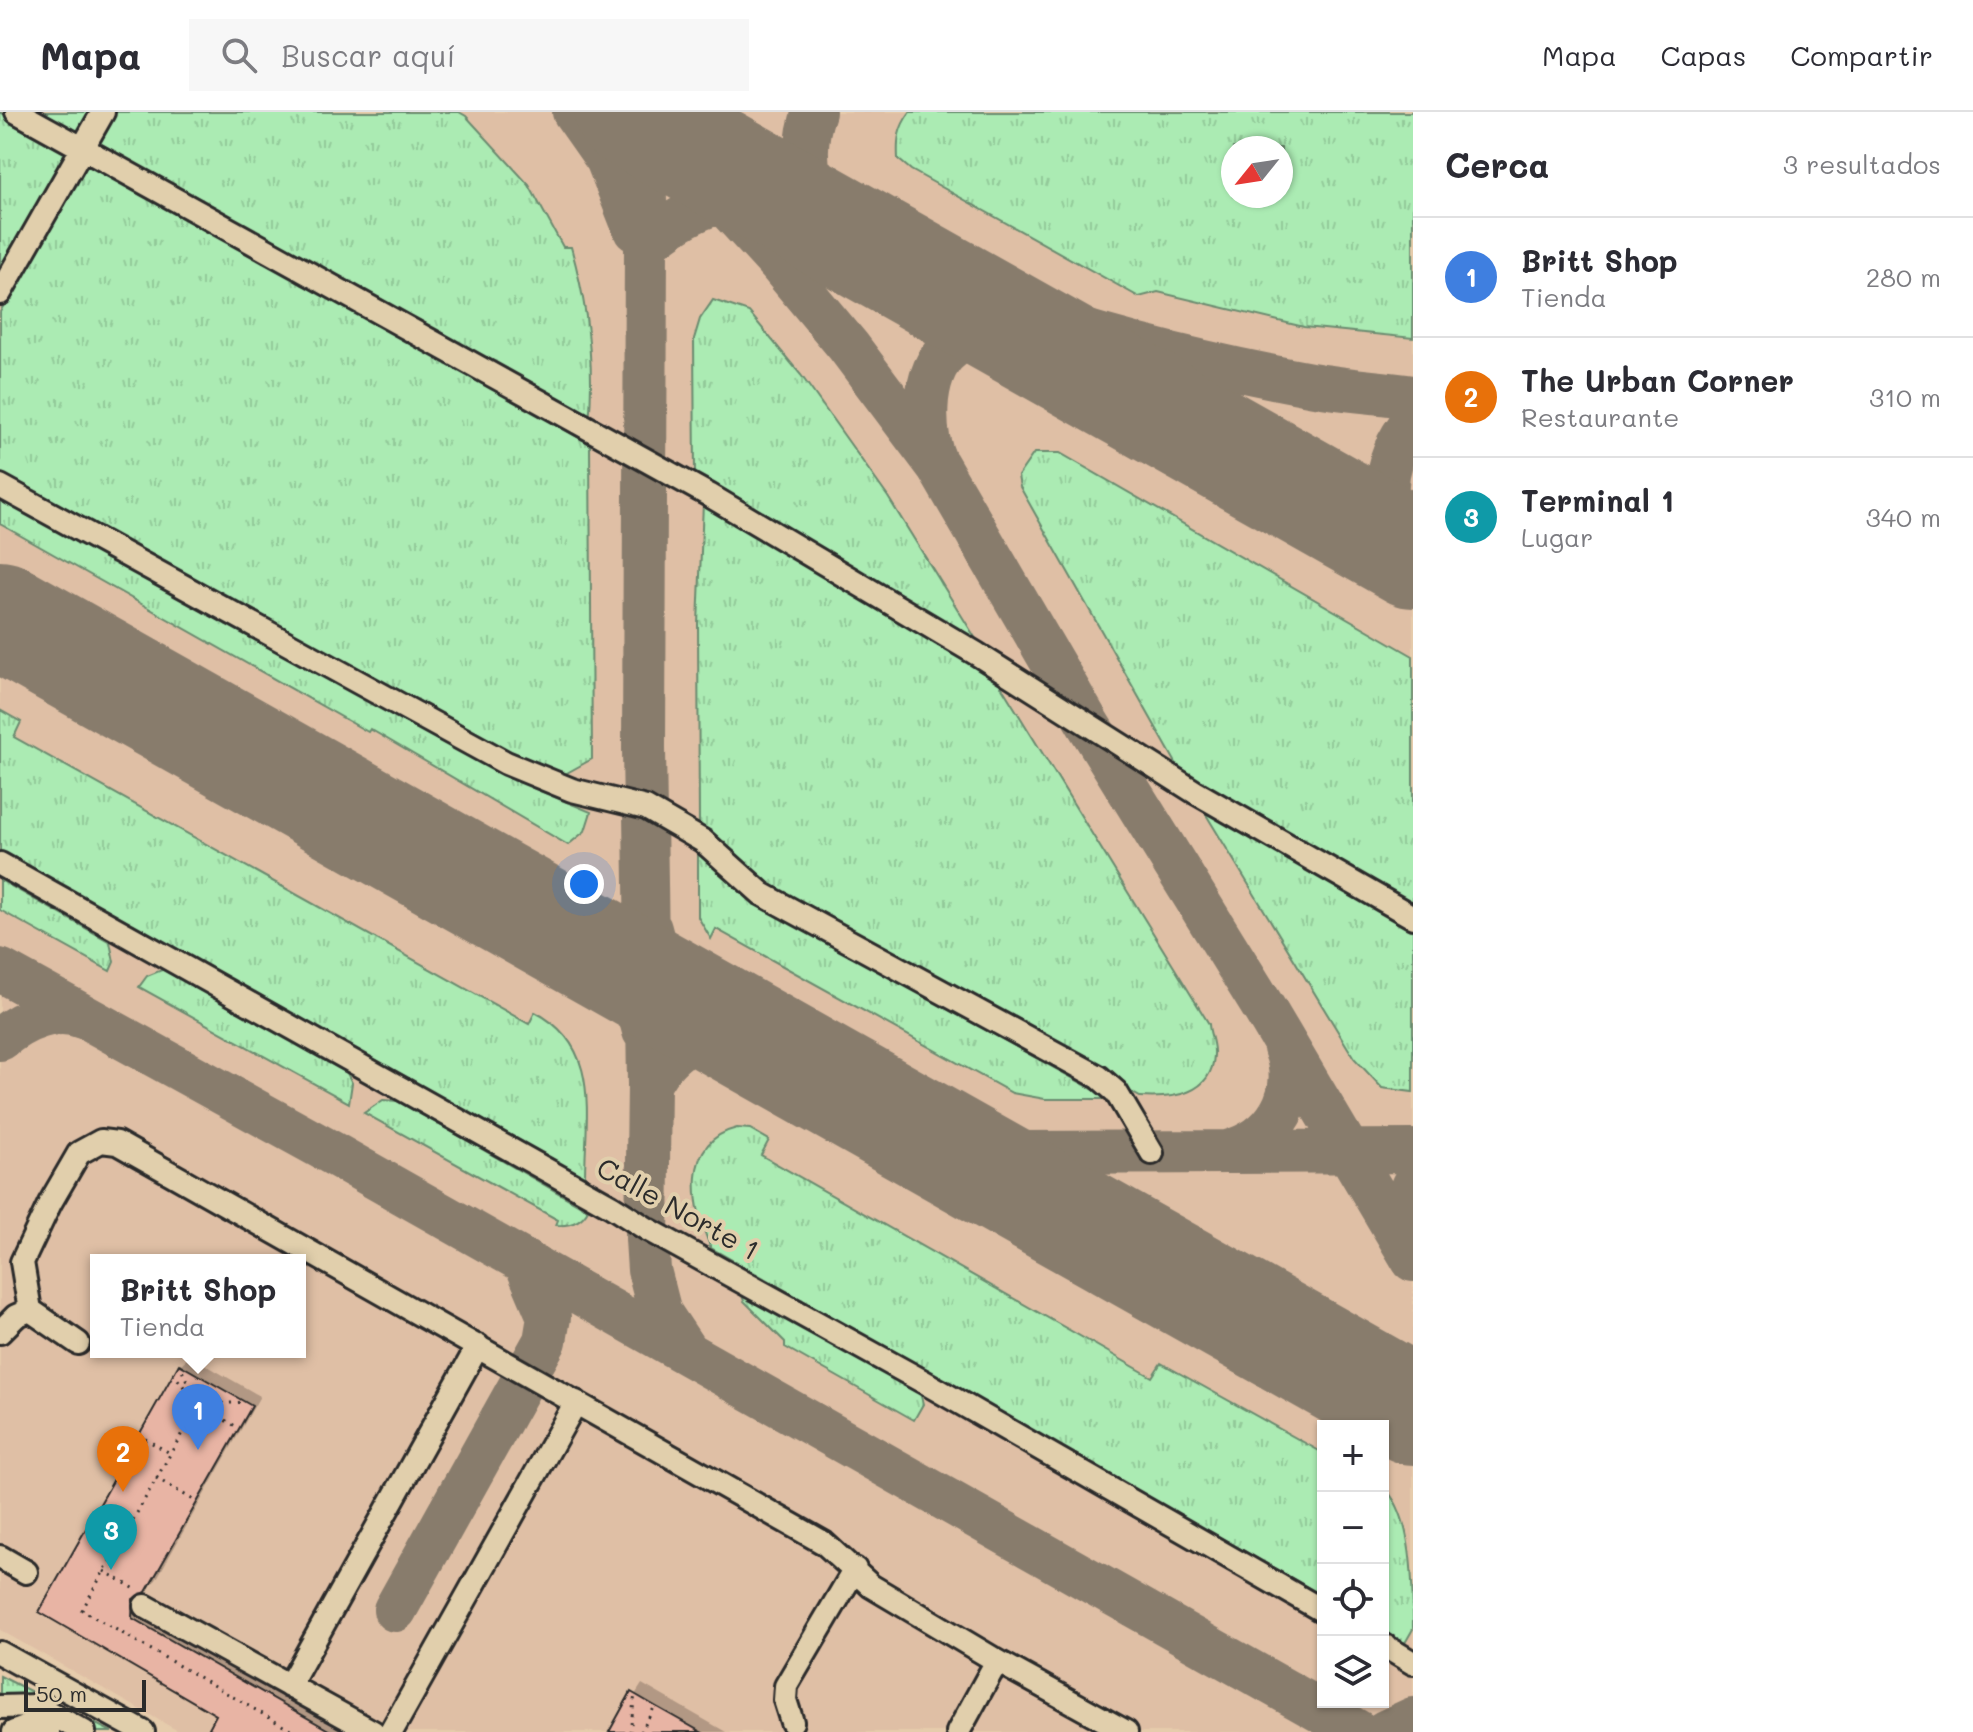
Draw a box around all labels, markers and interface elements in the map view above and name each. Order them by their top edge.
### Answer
search box [189,19,749,91]
text: Mapa [40,30,141,80]
icon: search [217,33,261,77]
text: Buscar aquí [281,35,456,75]
text: Mapa [1542,37,1617,73]
text: Capas [1661,37,1746,73]
text: Compartir [1790,37,1933,73]
north arrow [1221,136,1293,208]
text: Cerca [1445,142,1549,187]
text: 3 resultados [1783,147,1941,181]
text: Britt Shop [1521,240,1678,280]
text: 1 [1465,260,1477,294]
text: 280 m [1866,260,1941,294]
text: Tienda [1521,280,1607,314]
text: The Urban Corner [1521,360,1794,400]
text: 2 [1464,380,1478,414]
text: 310 m [1869,380,1941,414]
text: Restaurante [1521,400,1679,434]
text: Terminal 1 [1521,480,1674,520]
text: 3 [1463,500,1479,534]
text: 340 m [1865,500,1941,534]
text: Lugar [1521,520,1593,554]
your location [564,864,604,904]
street label: Calle Norte 1 [591,1149,766,1268]
popup [90,1254,306,1358]
text: Britt Shop [120,1269,276,1309]
text: Tienda [120,1309,205,1343]
pin: 1 [172,1384,224,1450]
map controls [1317,1420,1389,1708]
button: + [1317,1420,1389,1492]
pin: 2 [97,1426,149,1492]
button: − [1317,1492,1389,1564]
pin: 3 [85,1504,137,1570]
button: locate [1317,1564,1389,1636]
button: layers [1317,1636,1389,1708]
scale bar [24,1676,146,1712]
text: 50 m [36,1679,87,1708]

